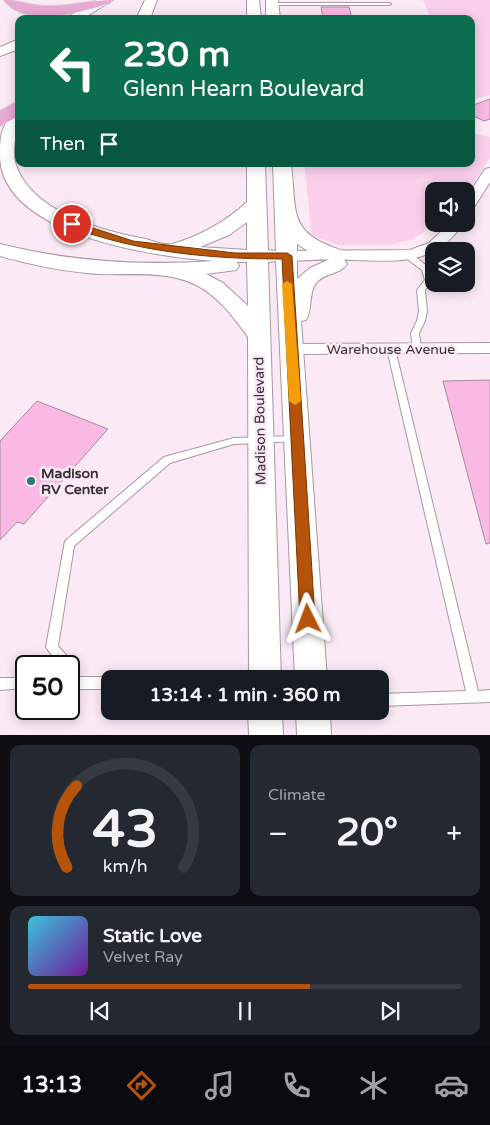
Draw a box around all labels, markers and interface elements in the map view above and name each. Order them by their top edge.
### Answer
text: 230 m [123,34,230,76]
icon: left [40,35,105,100]
text: Glenn Hearn Boulevard [123,76,364,102]
icon: arrive [95,130,123,158]
text: Then [40,133,85,155]
map controls [425,182,475,292]
button: sound [425,182,475,232]
pin [51,203,93,245]
icon: arrive [58,210,86,238]
button: layers [425,242,475,292]
street label: Warehouse Avenue [327,341,455,358]
street label: Madison Boulevard [250,357,270,485]
place label: Madison RV Center [41,465,109,498]
marker: Madison RV Center [25,475,37,487]
position arrow [281,592,333,644]
speed limit sign: 50 [15,655,80,720]
text: 13:14 · 1 min · 360 m [149,684,341,706]
text: Climate [268,785,326,805]
text: 43 [92,798,158,861]
text: 20° [336,810,398,856]
text: − [268,817,288,851]
text: + [446,817,462,851]
text: km/h [103,856,147,877]
text: Static Love [103,925,202,947]
text: Velvet Ray [103,947,183,967]
icon: previous [86,997,114,1025]
icon: pause [231,997,259,1025]
icon: next [376,997,404,1025]
icon: directions [124,1068,159,1103]
icon: music [202,1068,237,1103]
icon: phone [279,1068,314,1103]
icon: climate [356,1068,391,1103]
icon: car [434,1068,469,1103]
text: 13:13 [21,1072,82,1098]

